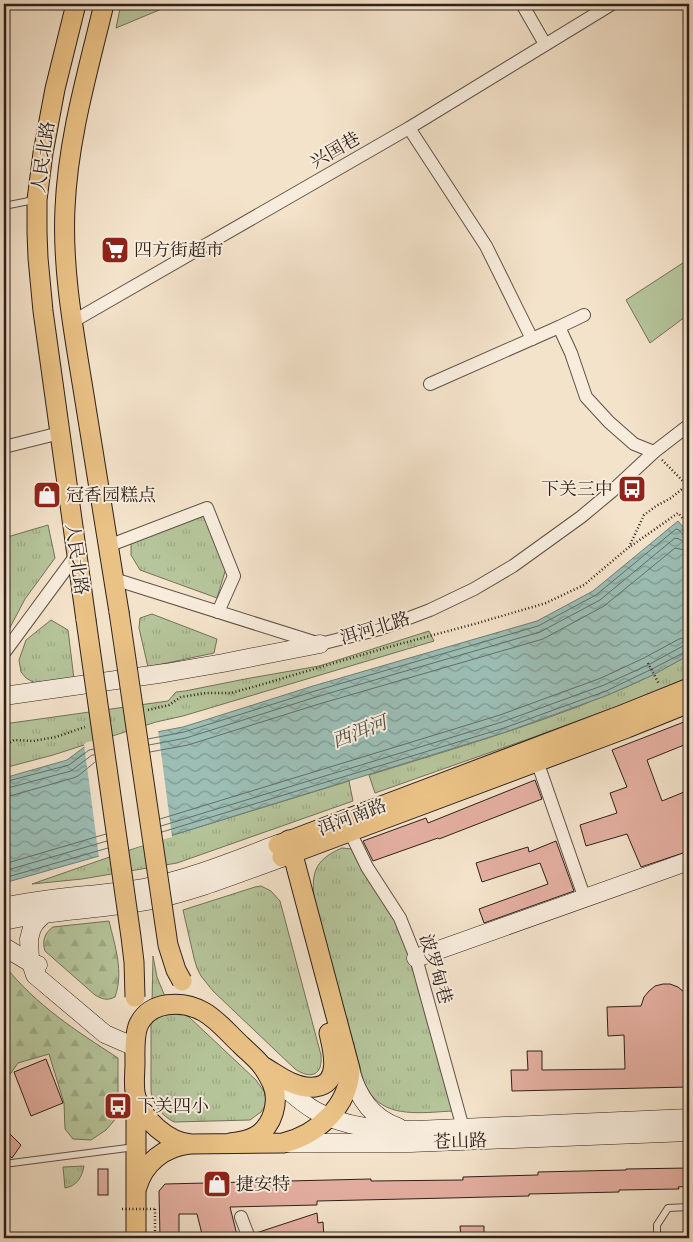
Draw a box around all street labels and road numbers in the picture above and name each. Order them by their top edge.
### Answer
street label: 人民北路 [26,120,60,194]
street label: 兴国巷 [306,126,364,174]
street label: 人民北路 [60,522,94,596]
street label: 洱河北路 [337,606,413,650]
street label: 洱河南路 [314,793,390,841]
street label: 波罗甸巷 [414,931,458,1007]
street label: 苍山路 [433,1128,487,1154]

